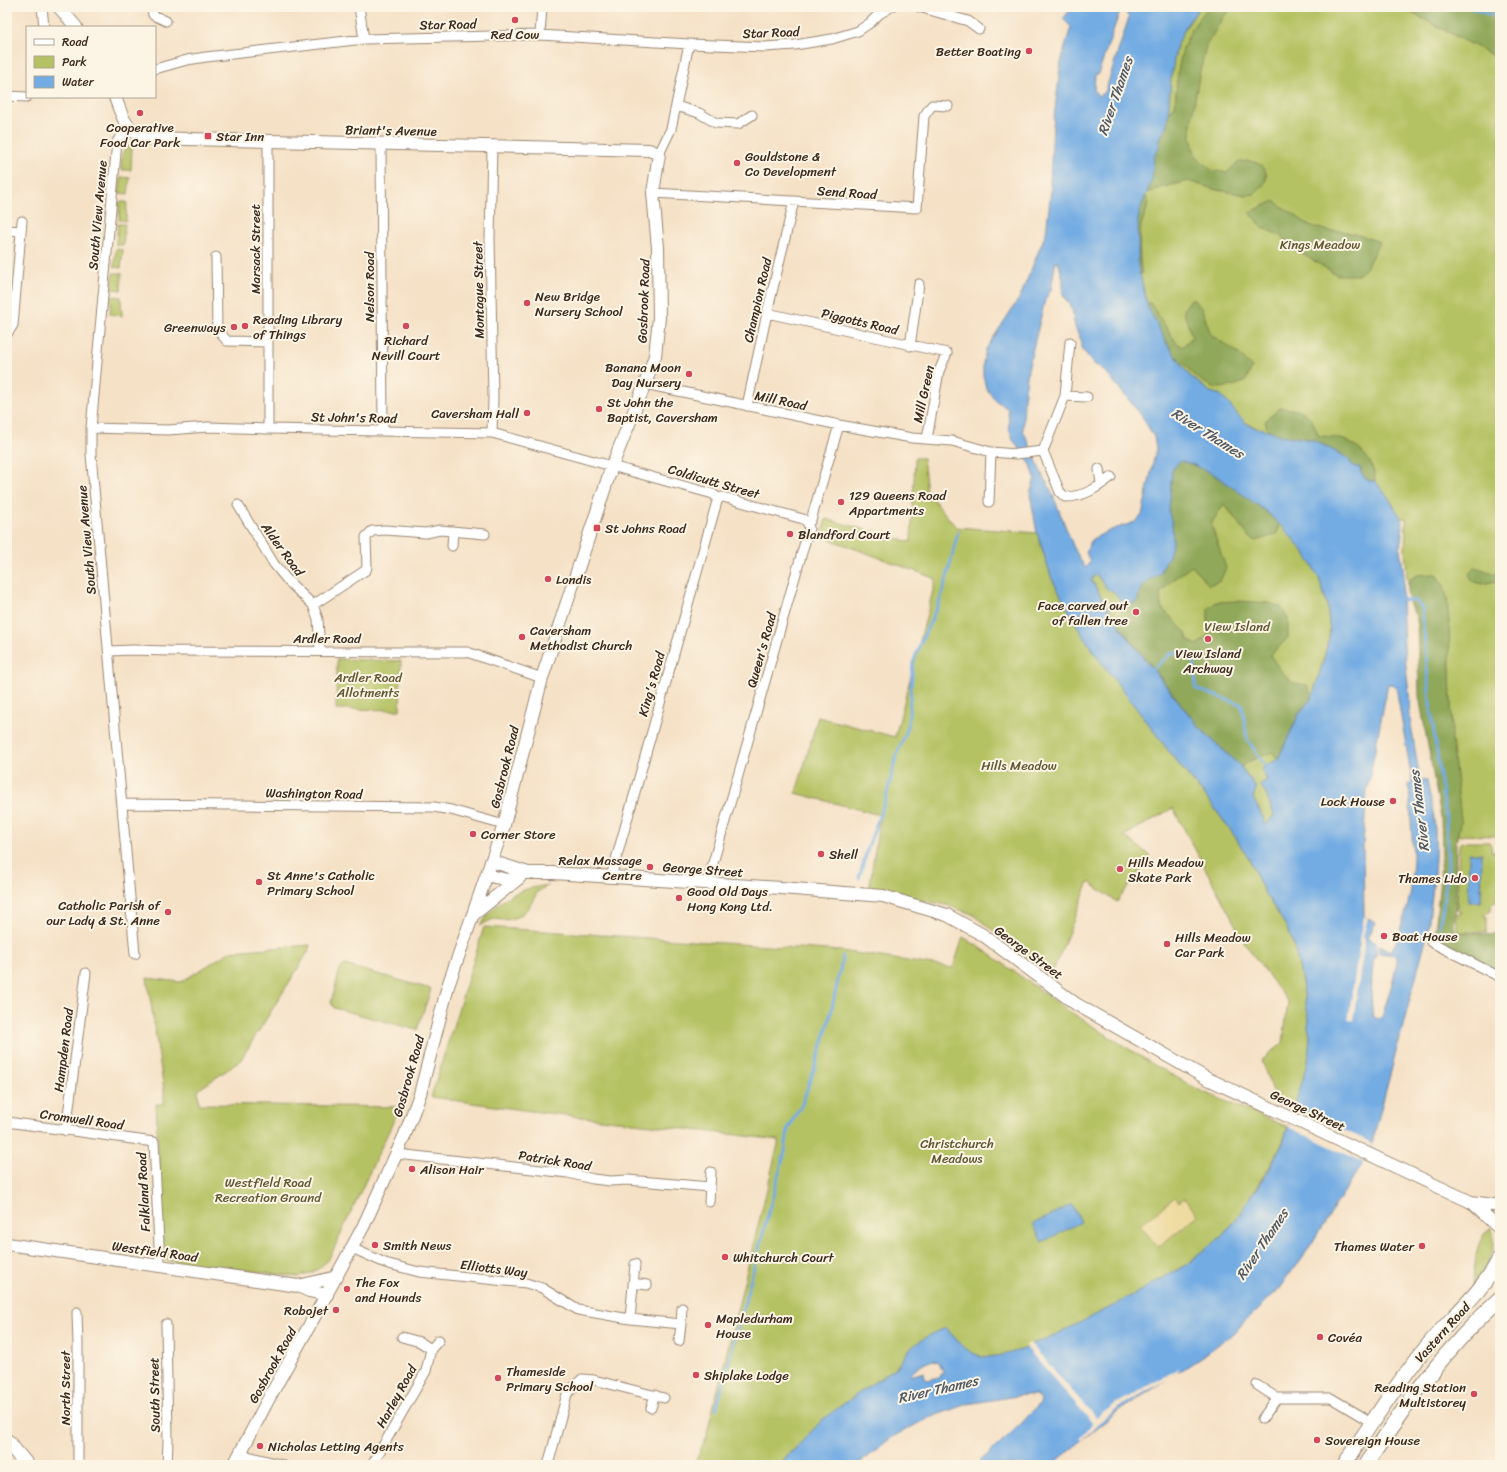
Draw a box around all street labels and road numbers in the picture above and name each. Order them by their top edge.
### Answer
street label: Star Road [419,12,478,36]
street label: Star Road [742,20,801,45]
street label: Briant's Avenue [345,118,437,143]
street label: South View Avenue [81,159,114,271]
street label: Send Road [816,179,879,206]
street label: Marsack Street [244,204,267,294]
street label: Montague Street [466,240,491,339]
street label: Nelson Road [358,251,381,322]
street label: Champion Road [737,254,779,345]
street label: Gosbrook Road [631,257,657,343]
street label: Piggotts Road [819,301,902,342]
street label: Mill Green [906,363,941,425]
street label: Mill Road [753,384,810,417]
street label: St John's Road [311,405,398,430]
street label: Coldicutt Street [665,457,763,506]
street label: South View Avenue [70,484,103,596]
street label: Alder Road [254,517,311,582]
street label: Queen's Road [740,609,784,691]
street label: Ardler Road [292,627,362,650]
street label: King's Road [631,648,672,719]
street label: Gosbrook Road [483,722,526,811]
street label: Washington Road [265,781,364,806]
street label: George Street [662,855,744,884]
street label: George Street [989,919,1068,986]
street label: Hampden Road [47,1006,80,1093]
street label: Gosbrook Road [386,1031,431,1120]
street label: George Street [1266,1083,1350,1138]
street label: Cromwell Road [39,1102,126,1137]
street label: Patrick Road [517,1143,594,1178]
street label: Falkland Road [130,1151,157,1232]
street label: Westfield Road [111,1234,200,1269]
street label: Elliotts Way [459,1253,529,1284]
street label: Vastern Road [1409,1296,1477,1368]
street label: Gosbrook Road [242,1322,303,1408]
street label: North Street [54,1350,77,1425]
street label: South Street [142,1357,167,1433]
street label: Harley Road [370,1359,424,1432]

